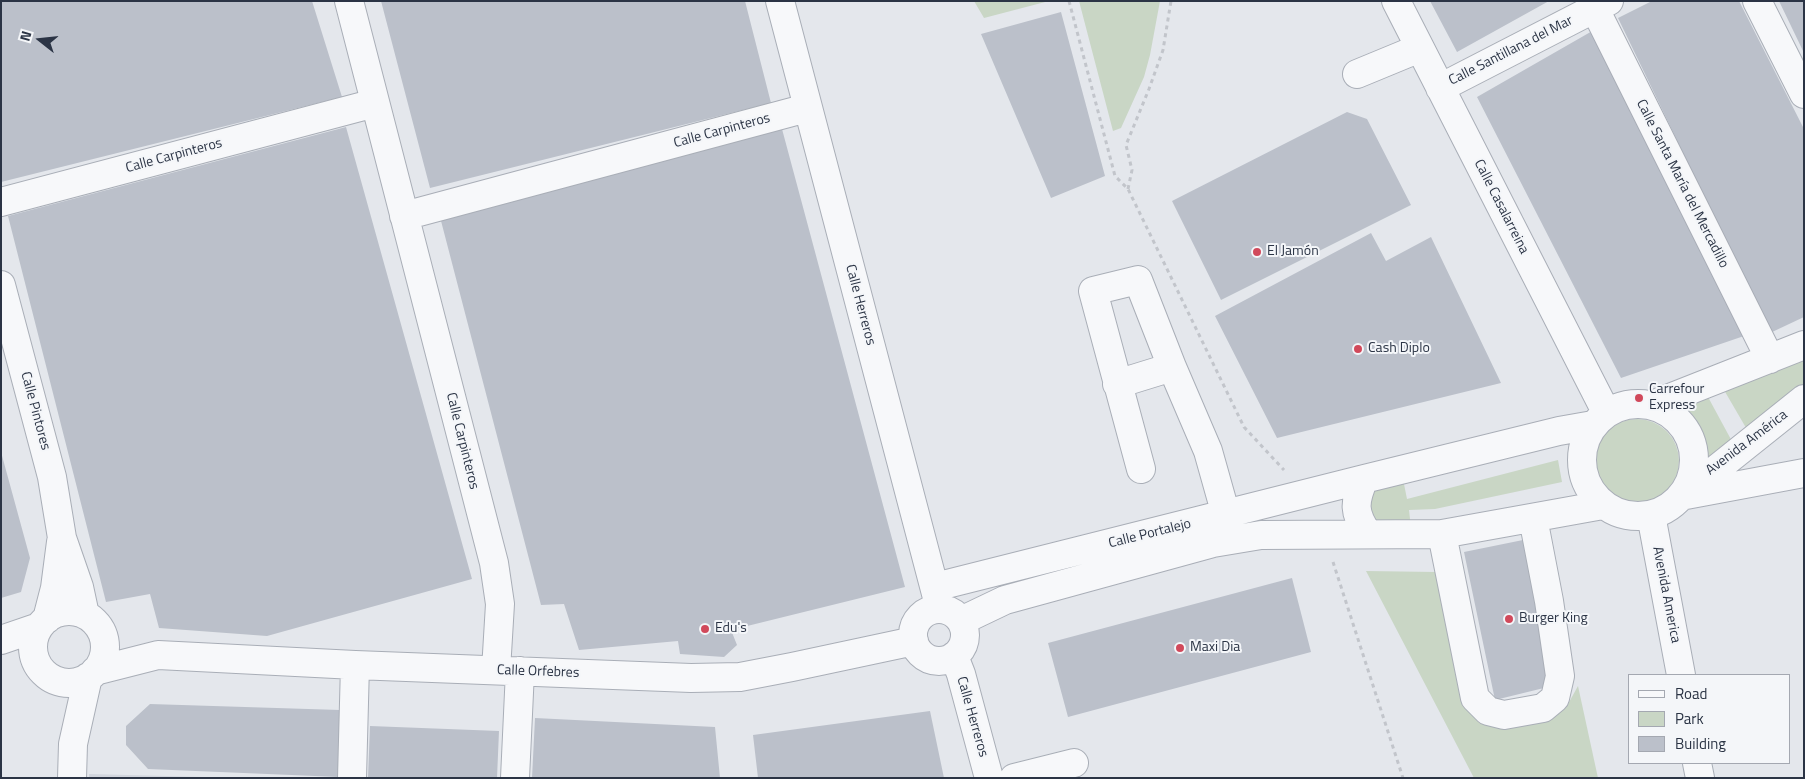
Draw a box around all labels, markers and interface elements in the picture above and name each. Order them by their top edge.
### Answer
street label: Calle Santillana del Mar [1446,12,1576,90]
north arrow [15,15,65,65]
text: N [14,28,37,43]
street label: Calle Santa María del Mercadillo [1632,97,1732,271]
street label: Calle Carpinteros [672,110,772,152]
street label: Calle Carpinteros [124,135,224,177]
street label: Calle Casalarreina [1470,157,1532,257]
place label: El Jamón [1267,244,1319,260]
marker: El Jamón [1251,246,1263,258]
street label: Calle Herreros [841,263,879,347]
place label: Cash Diplo [1368,341,1430,357]
marker: Cash Diplo [1352,343,1364,355]
street label: Calle Pintores [16,370,54,452]
place label: Carrefour Express [1649,382,1704,414]
street label: Calle Carpinteros [442,391,482,491]
marker: Carrefour Express [1633,392,1645,404]
street label: Avenida América [1703,407,1791,479]
street label: Calle Portalejo [1107,516,1193,552]
street label: Avenida America [1648,545,1684,645]
place label: Burger King [1519,611,1588,627]
marker: Burger King [1503,613,1515,625]
place label: Edu's [715,621,747,637]
marker: Edu's [699,623,711,635]
place label: Maxi Dia [1190,640,1240,656]
marker: Maxi Dia [1174,642,1186,654]
street label: Calle Orfebres [496,662,580,682]
legend [1628,674,1790,764]
street label: Calle Herreros [952,675,992,759]
text: Road [1675,682,1707,705]
text: Park [1675,707,1704,730]
text: Building [1675,732,1726,755]

